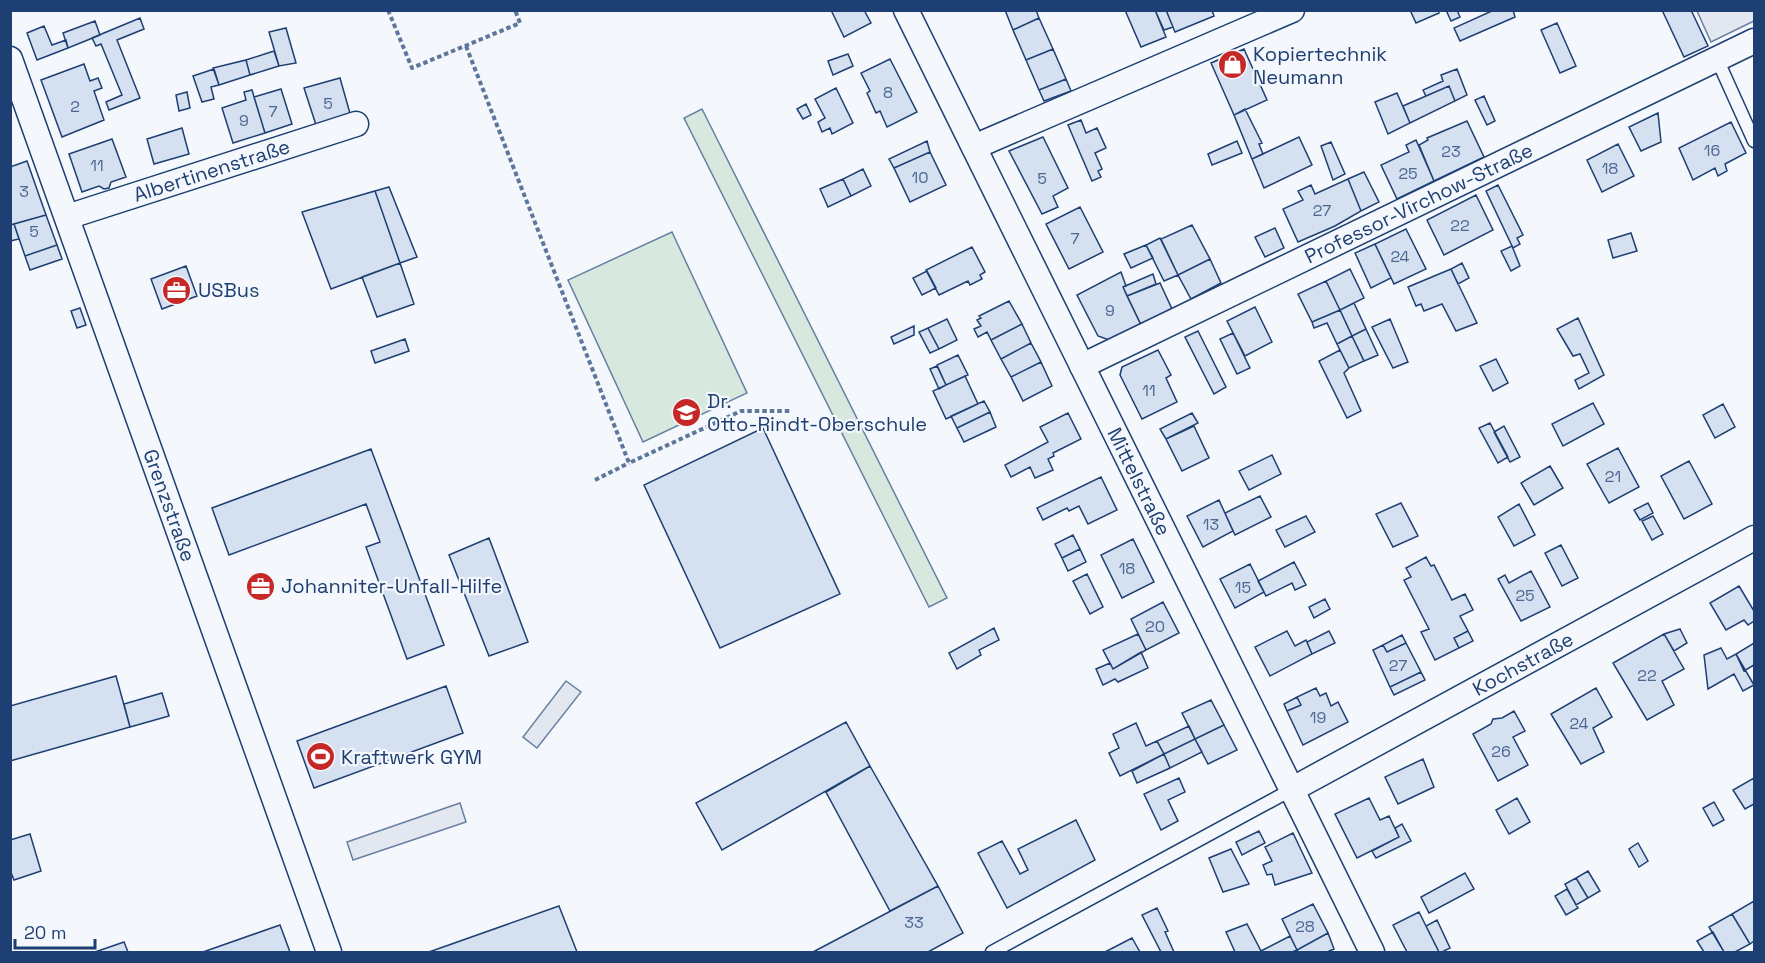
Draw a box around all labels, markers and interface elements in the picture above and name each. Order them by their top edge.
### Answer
place label: Kopiertechnik Neumann [1253,41,1387,90]
shop icon: Kopiertechnik Neumann [1216,49,1248,81]
house number: 8 [883,82,893,103]
house number: 5 [323,93,333,114]
house number: 2 [70,96,80,117]
house number: 7 [268,101,278,122]
house number: 9 [239,110,249,131]
street label: Albertinenstraße [130,133,293,208]
street label: Professor-Virchow-Straße [1300,137,1537,269]
house number: 16 [1704,140,1720,161]
house number: 23 [1441,141,1461,162]
house number: 11 [90,155,104,176]
house number: 18 [1602,158,1618,179]
house number: 25 [1398,163,1418,184]
house number: 10 [912,167,928,188]
house number: 5 [1037,168,1047,189]
house number: 3 [19,181,29,202]
house number: 27 [1313,200,1331,221]
house number: 22 [1450,215,1470,236]
house number: 5 [29,221,39,242]
house number: 7 [1070,228,1080,249]
house number: 24 [1390,246,1410,267]
office icon: USBus [161,274,193,306]
place label: USBus [198,277,260,303]
house number: 9 [1105,300,1115,321]
house number: 11 [1142,380,1156,401]
place label: Dr. Otto-Rindt-Oberschule [707,388,927,437]
school or university icon: Dr. Otto-Rindt-Oberschule [670,397,702,429]
street label: Mittelstraße [1102,423,1177,540]
street label: Grenzstraße [137,446,201,565]
house number: 21 [1605,466,1621,487]
house number: 13 [1203,514,1219,535]
house number: 18 [1119,558,1135,579]
office icon: Johanniter-Unfall-Hilfe [244,570,276,602]
place label: Johanniter-Unfall-Hilfe [281,573,502,599]
house number: 15 [1235,577,1251,598]
house number: 25 [1515,585,1535,606]
house number: 20 [1145,616,1165,637]
street label: Kochstraße [1468,626,1578,702]
house number: 27 [1389,655,1407,676]
house number: 22 [1637,665,1657,686]
house number: 19 [1310,707,1326,728]
house number: 24 [1569,713,1589,734]
sports icon: Kraftwerk GYM [304,741,336,773]
house number: 26 [1491,741,1511,762]
place label: Kraftwerk GYM [341,744,482,770]
scale bar [15,912,94,950]
house number: 33 [904,912,924,933]
house number: 28 [1295,916,1315,937]
text: 20 m [24,921,67,944]

